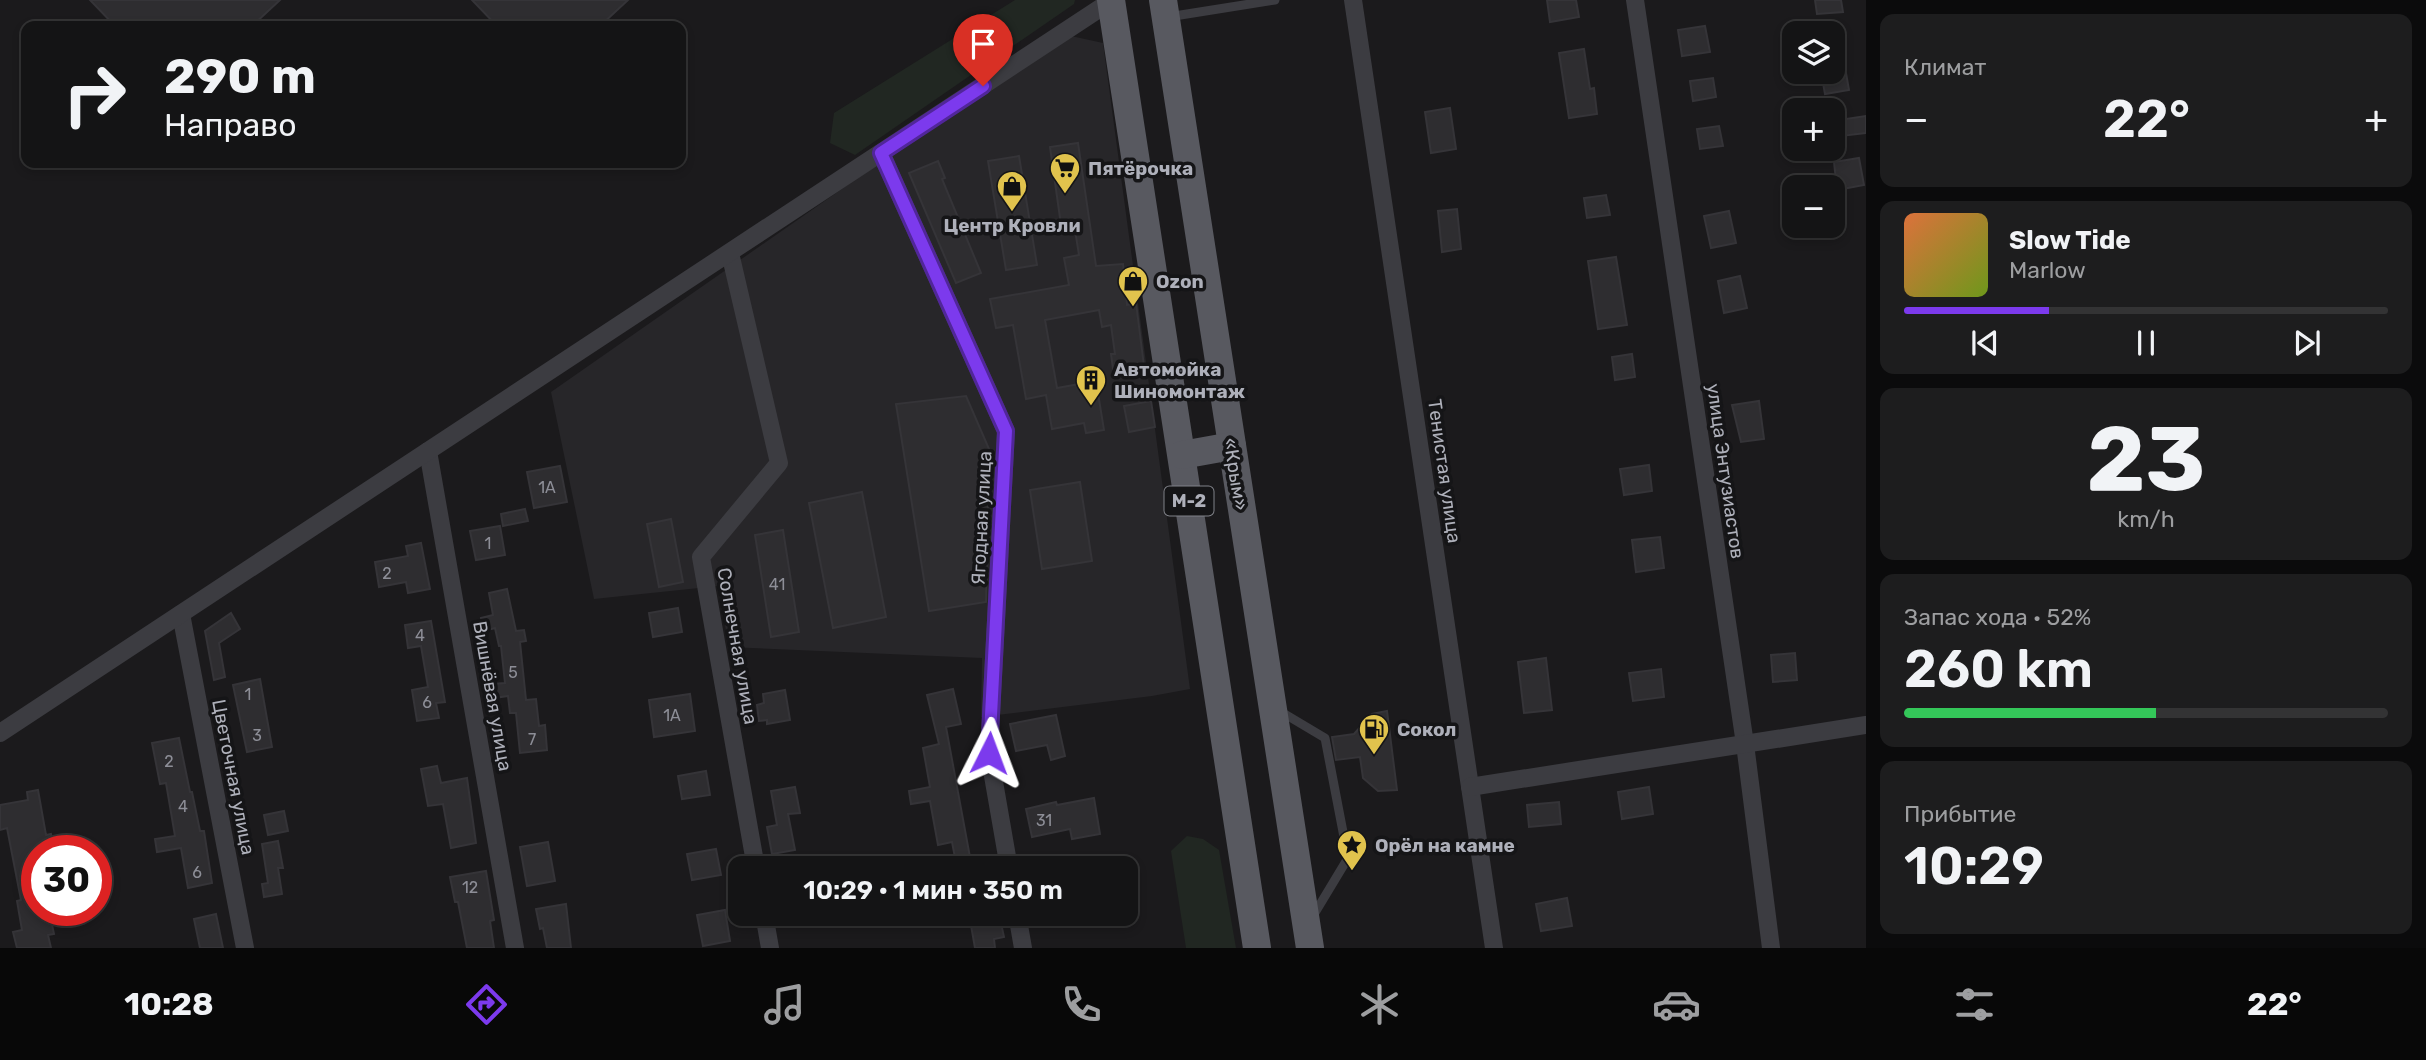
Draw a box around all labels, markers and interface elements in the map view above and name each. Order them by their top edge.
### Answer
pin [953,14,1013,86]
map controls [1782,21,1845,238]
button: layers [1782,21,1845,84]
icon: arrive [964,25,1002,63]
text: 290 m [164,47,316,105]
icon: right [49,49,140,140]
text: Климат [1904,53,1986,81]
text: 22° [2103,88,2190,150]
text: − [1904,96,1929,142]
text: + [2364,96,2388,142]
button: + [1782,98,1845,161]
text: Направо [164,106,297,144]
supermarket icon: Пятёрочка [1048,151,1082,195]
place label: Пятёрочка [1088,157,1193,180]
shop icon: Центр Кровли [995,169,1029,213]
button: − [1782,175,1845,238]
place label: Центр Кровли [943,214,1081,237]
text: Slow Tide [2009,225,2131,256]
text: Marlow [2009,256,2086,284]
shop icon: Ozon [1116,264,1150,308]
place label: Ozon [1156,270,1204,293]
icon: previous [1966,324,2004,362]
icon: pause [2127,324,2165,362]
icon: next [2288,324,2326,362]
place label: Автомойка Шиномонтаж [1114,358,1245,403]
building icon: Автомойка Шиномонтаж [1074,363,1108,407]
street label: улица Энтузиастов [1702,382,1749,560]
street label: Тенистая улица [1423,398,1466,545]
text: 23 [2086,405,2206,513]
street label: «Крым» [1218,436,1253,512]
street label: Ягодная улица [966,450,997,586]
house number: 1А [538,478,556,497]
road number: М-2 [1164,486,1214,516]
text: km/h [2117,505,2175,533]
house number: 1 [485,534,491,553]
house number: 2 [382,564,392,583]
street label: Солнечная улица [712,566,763,726]
house number: 41 [769,575,785,594]
text: Запас хода · 52% [1904,603,2091,631]
street label: Вишнёвая улица [468,619,517,773]
house number: 4 [415,626,425,645]
text: 260 km [1904,638,2093,700]
house number: 5 [508,663,518,682]
house number: 1 [245,685,251,704]
house number: 6 [422,693,432,712]
street label: Цветочная улица [207,697,260,857]
house number: 1А [663,706,681,725]
fuel station icon: Сокол [1357,712,1391,756]
position arrow [952,716,1026,790]
place label: Сокол [1397,718,1456,741]
house number: 3 [252,726,262,745]
house number: 7 [528,730,536,749]
house number: 2 [164,752,174,771]
house number: 4 [178,797,188,816]
text: Прибытие [1904,800,2016,828]
house number: 31 [1036,811,1052,830]
place icon: Орёл на камне [1335,828,1369,872]
place label: Орёл на камне [1375,834,1515,857]
speed limit sign: 30 [21,835,112,926]
text: 10:29 [1904,835,2044,897]
house number: 6 [192,863,202,882]
text: 10:29 · 1 мин · 350 m [803,875,1063,906]
house number: 12 [462,878,478,897]
icon: directions [462,980,511,1029]
icon: music [760,980,809,1029]
icon: phone [1057,980,1106,1029]
icon: climate [1355,980,1404,1029]
icon: car [1652,980,1701,1029]
icon: filters [1950,980,1999,1029]
text: 10:28 [124,985,214,1023]
text: 22° [2247,985,2302,1023]

